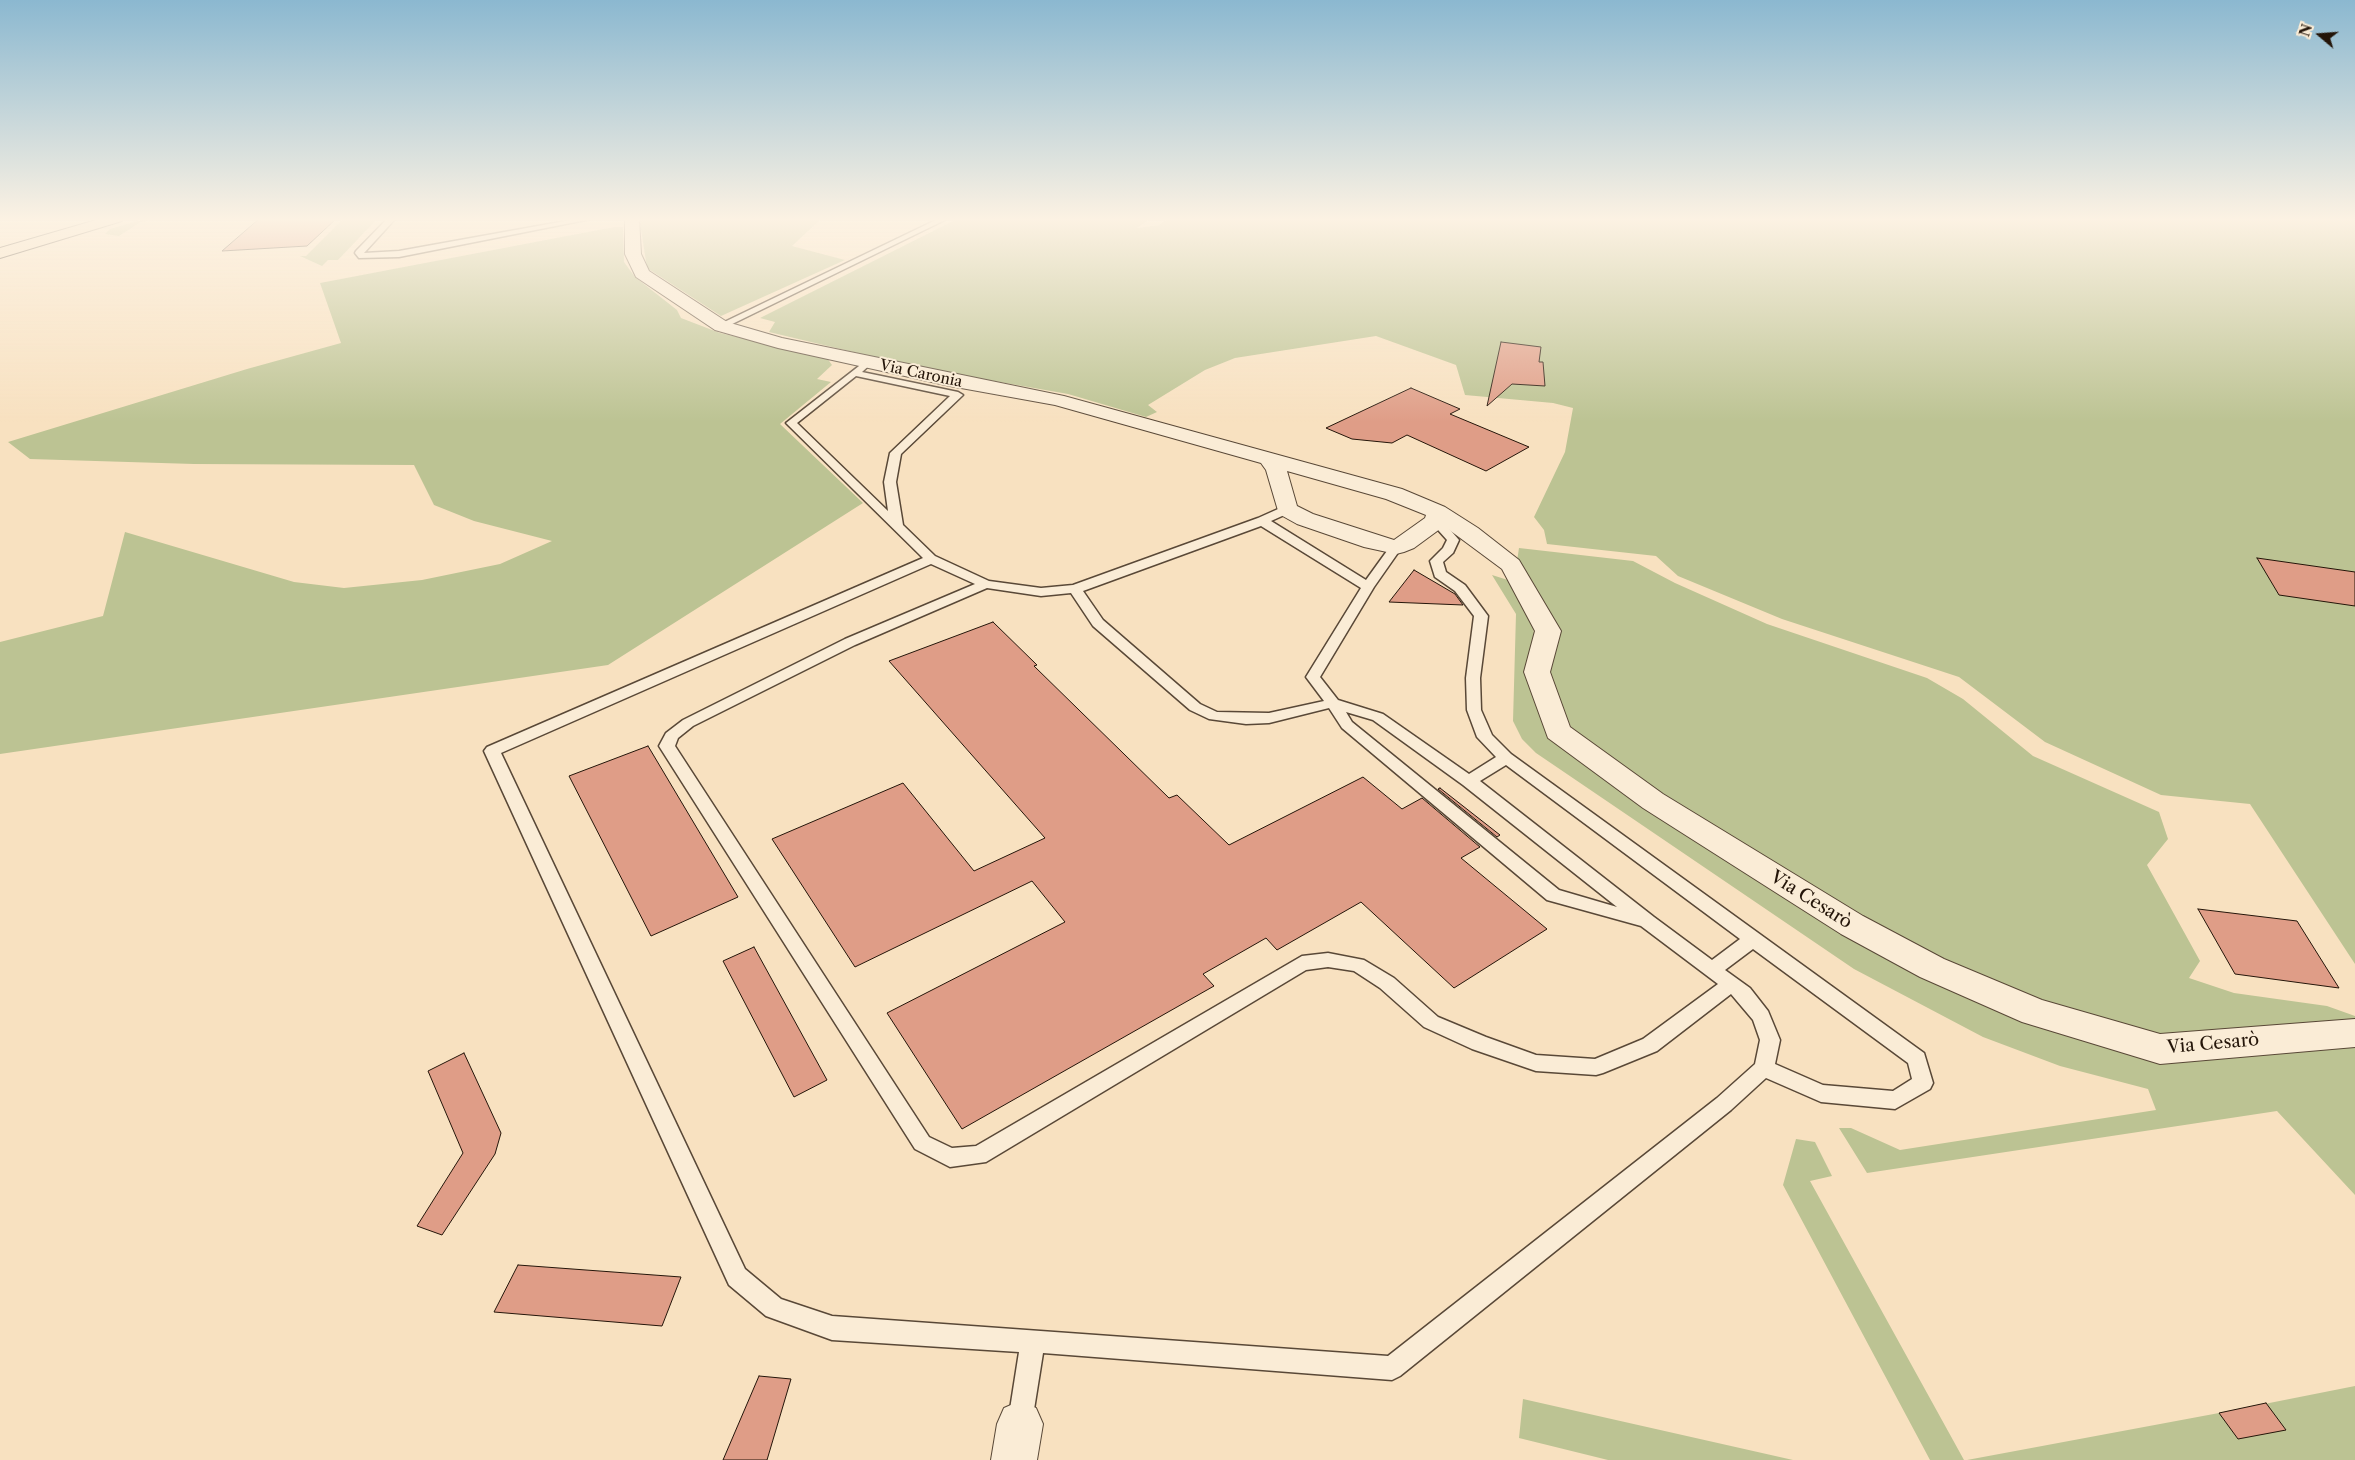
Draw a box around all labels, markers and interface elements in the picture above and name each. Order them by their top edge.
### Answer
north arrow [2295,10,2345,60]
text: N [2295,22,2316,39]
street label: Via Caronia [878,356,964,392]
street label: Via Cesarò [1766,866,1856,934]
street label: Via Cesarò [2166,1029,2260,1059]

